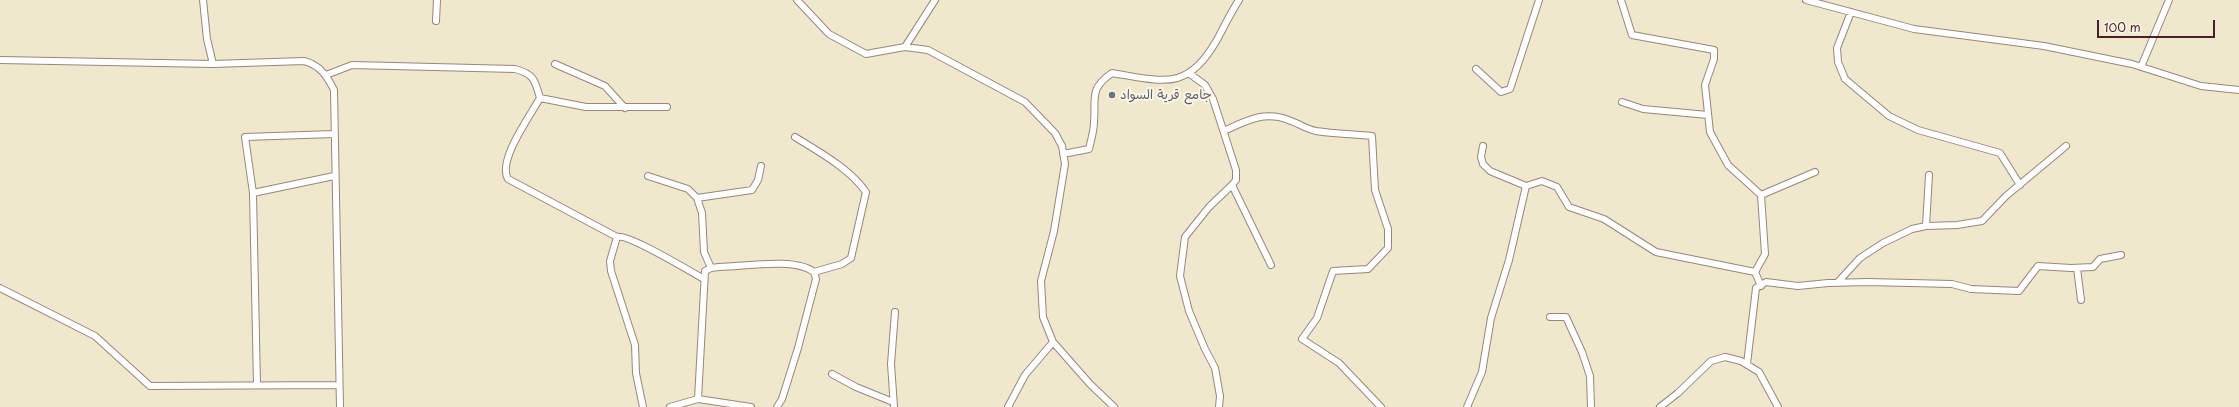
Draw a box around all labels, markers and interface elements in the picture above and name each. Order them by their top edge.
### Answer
scale bar [2099,12,2217,38]
text: 100 m [2104,18,2141,36]
place label: جامع قرية السواد [1120,87,1212,103]
marker: جامع قرية السواد [1107,90,1117,100]

